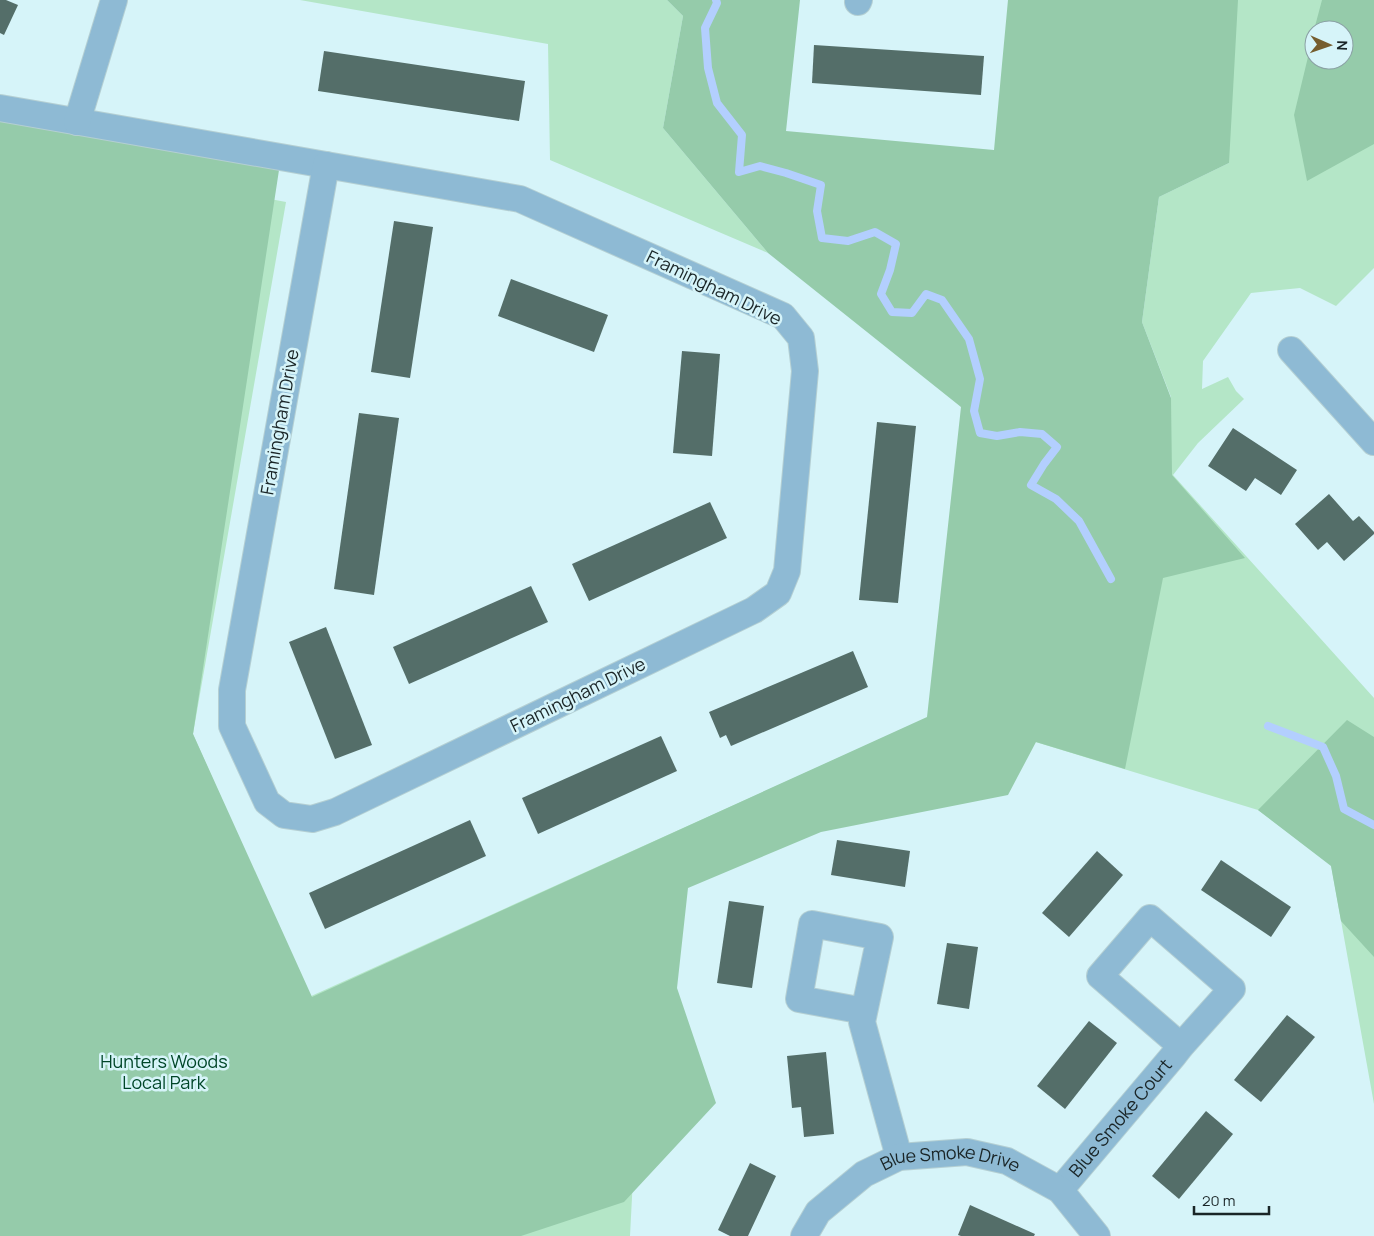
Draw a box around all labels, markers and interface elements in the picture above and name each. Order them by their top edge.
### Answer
north arrow [1304,20,1354,70]
text: N [1333,40,1352,51]
street label: Framingham Drive [643,244,786,330]
street label: Framingham Drive [254,347,304,497]
street label: Framingham Drive [506,651,649,737]
park label: Hunters Woods Local Park [100,1049,228,1094]
street label: Blue Smoke Court [1063,1053,1177,1182]
street label: Blue Smoke Drive [876,1139,1025,1177]
scale bar [1194,1184,1269,1216]
text: 20 m [1202,1190,1235,1211]

